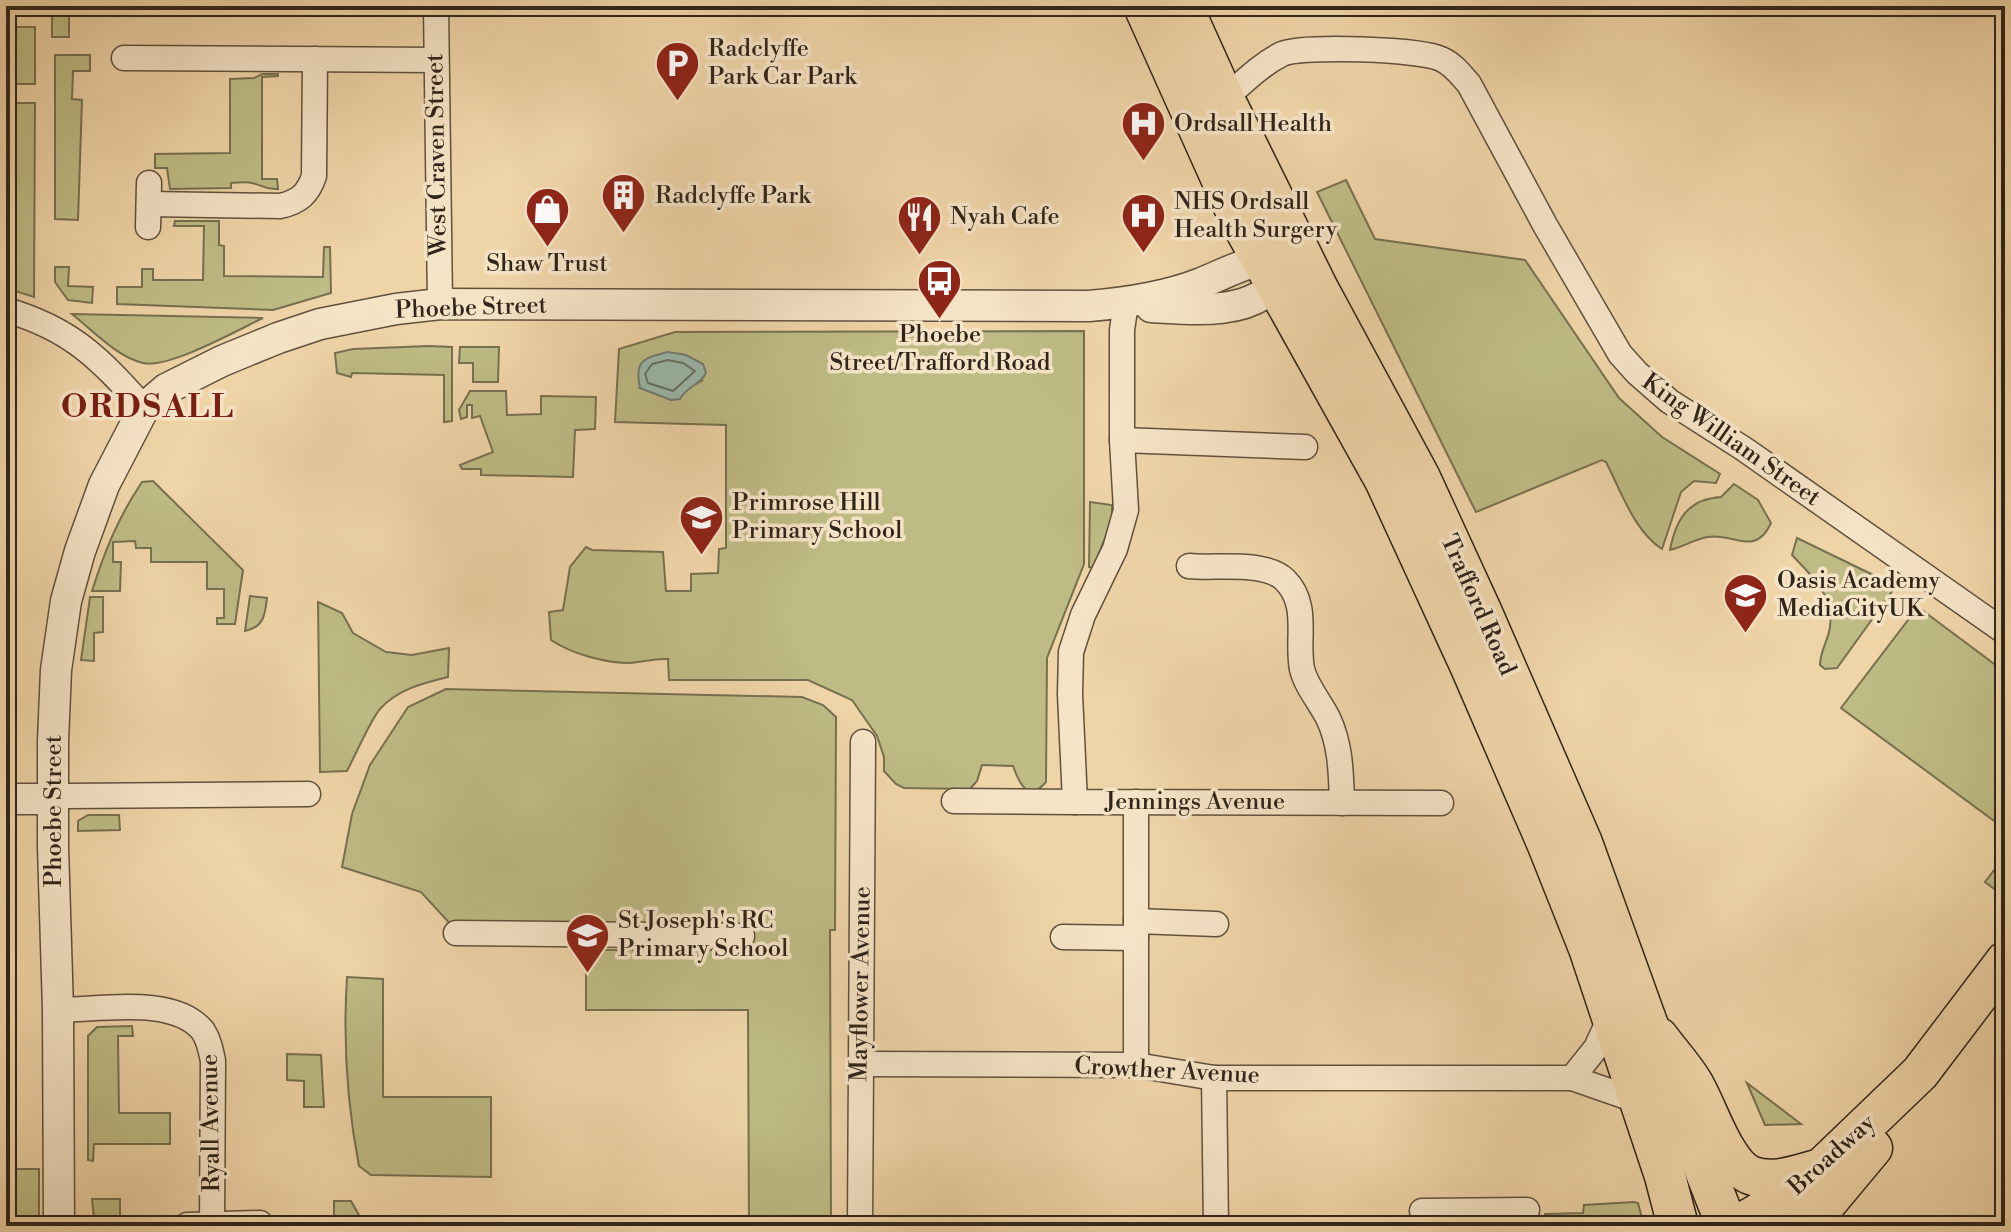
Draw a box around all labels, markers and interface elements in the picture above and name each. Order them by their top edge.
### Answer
place label: Radclyffe Park Car Park [708,34,858,92]
parking icon: Radclyffe Park Car Park [653,39,701,102]
street label: West Craven Street [420,53,454,258]
hospital icon: Ordsall Health [1119,100,1167,163]
place label: Ordsall Health [1174,109,1332,139]
building icon: Radclyffe Park [600,172,648,235]
place label: Radclyffe Park [655,181,812,211]
shop icon: Shaw Trust [523,186,571,249]
place label: NHS Ordsall Health Surgery [1174,187,1338,245]
hospital icon: NHS Ordsall Health Surgery [1119,192,1167,255]
restaurant icon: Nyah Cafe [895,193,943,256]
place label: Nyah Cafe [950,202,1060,232]
place label: Shaw Trust [486,249,608,279]
bus stop icon: Phoebe Street/Trafford Road [916,257,964,320]
street label: Phoebe Street [394,290,548,326]
place label: Phoebe Street/Trafford Road [830,320,1051,378]
street label: King William Street [1636,367,1827,513]
district label: ORDSALL [61,387,235,427]
place label: Primrose Hill Primary School [732,488,902,546]
school or university icon: Primrose Hill Primary School [677,493,725,556]
street label: Trafford Road [1434,530,1523,680]
place label: Oasis Academy MediaCityUK [1777,566,1940,624]
school or university icon: Oasis Academy MediaCityUK [1722,571,1770,634]
street label: Phoebe Street [39,734,69,887]
street label: Jennings Avenue [1104,787,1285,817]
street label: Mayflower Avenue [844,886,878,1082]
place label: St Joseph's RC Primary School [618,906,788,964]
school or university icon: St Joseph's RC Primary School [563,911,611,974]
street label: Crowther Avenue [1073,1051,1261,1091]
street label: Ryall Avenue [195,1054,227,1192]
street label: Broadway [1782,1108,1882,1203]

